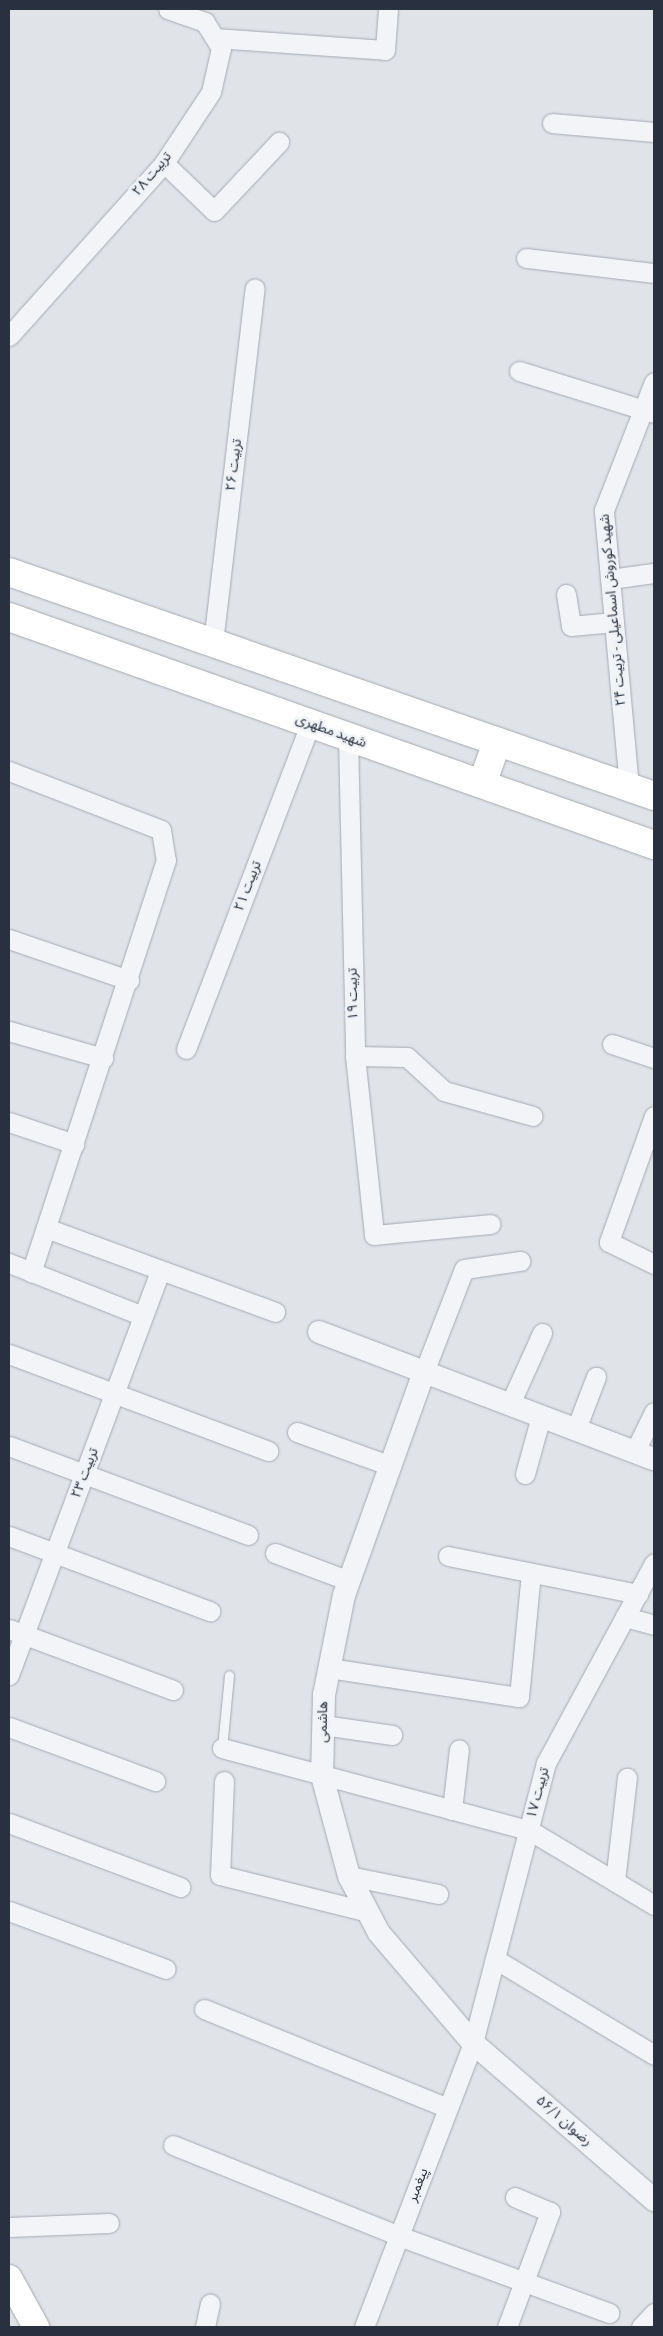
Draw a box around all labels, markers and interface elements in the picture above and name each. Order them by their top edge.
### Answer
street label: تربیت ۲۸ [129,149,175,199]
street label: تربیت ۲۶ [222,438,246,492]
street label: شهید کوروش اسماعیلی - تربیت ۲۴ [596,513,630,707]
street label: شهید مطهری [293,710,369,752]
street label: تربیت ۲۱ [231,859,265,913]
street label: تربیت ۱۹ [344,968,362,1020]
street label: تربیت ۲۳ [68,1446,102,1500]
street label: هاشمی [314,1701,332,1743]
street label: تربیت ۱۷ [523,1766,553,1820]
street label: رضوان ۵۶/۱ [533,2092,595,2150]
street label: پیغمبر [404,2166,432,2204]

